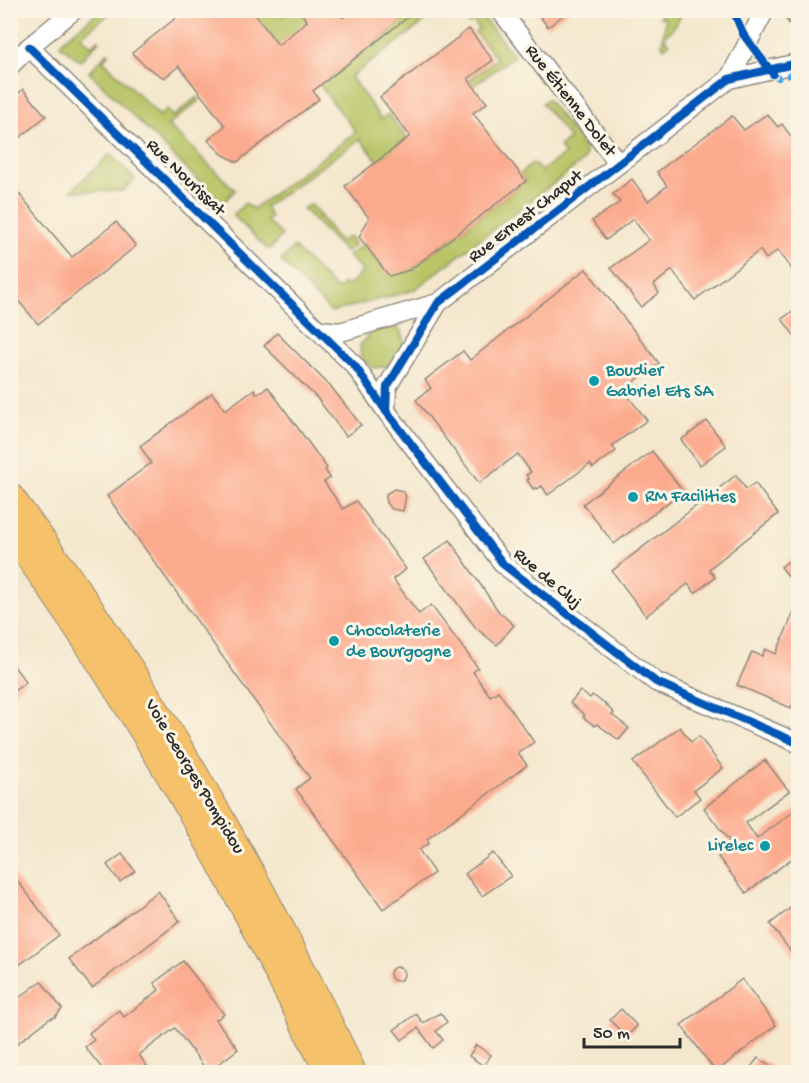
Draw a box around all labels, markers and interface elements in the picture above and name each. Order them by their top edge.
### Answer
street label: Rue Étienne Dolet [520,41,621,162]
street label: Rue Nourissat [141,135,230,222]
street label: Rue Ernest Chaput [465,165,589,268]
place label: Boudier Gabriel Ets SA [605,361,714,403]
marker: Boudier Gabriel Ets SA [587,374,601,388]
place label: RM Facilities [645,487,737,508]
marker: RM Facilities [626,490,640,504]
street label: Rue de Cluj [508,544,586,614]
place label: Chocolaterie de Bourgogne [346,621,452,663]
marker: Chocolaterie de Bourgogne [327,634,341,648]
street label: Voie Georges Pompidou [139,695,249,859]
place label: Lirelec [707,836,754,857]
marker: Lirelec [758,839,772,853]
scale bar [584,1011,680,1049]
text: 50 m [593,1024,630,1045]

